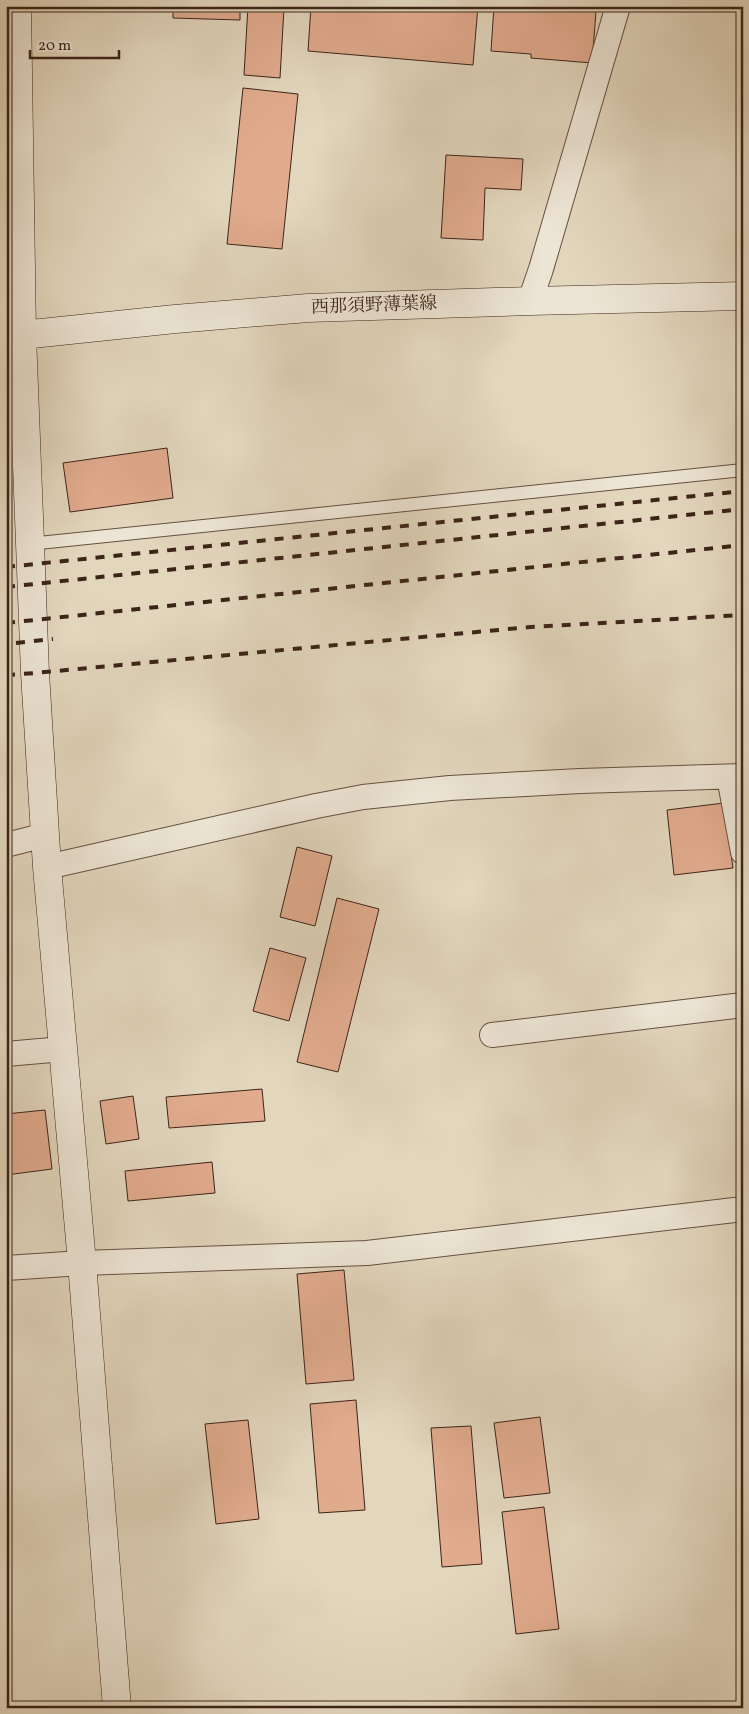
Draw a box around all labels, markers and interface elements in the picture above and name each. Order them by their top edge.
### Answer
scale bar [30,28,119,60]
text: 20 m [38,36,71,57]
street label: 西那須野薄葉線 [311,291,437,321]

